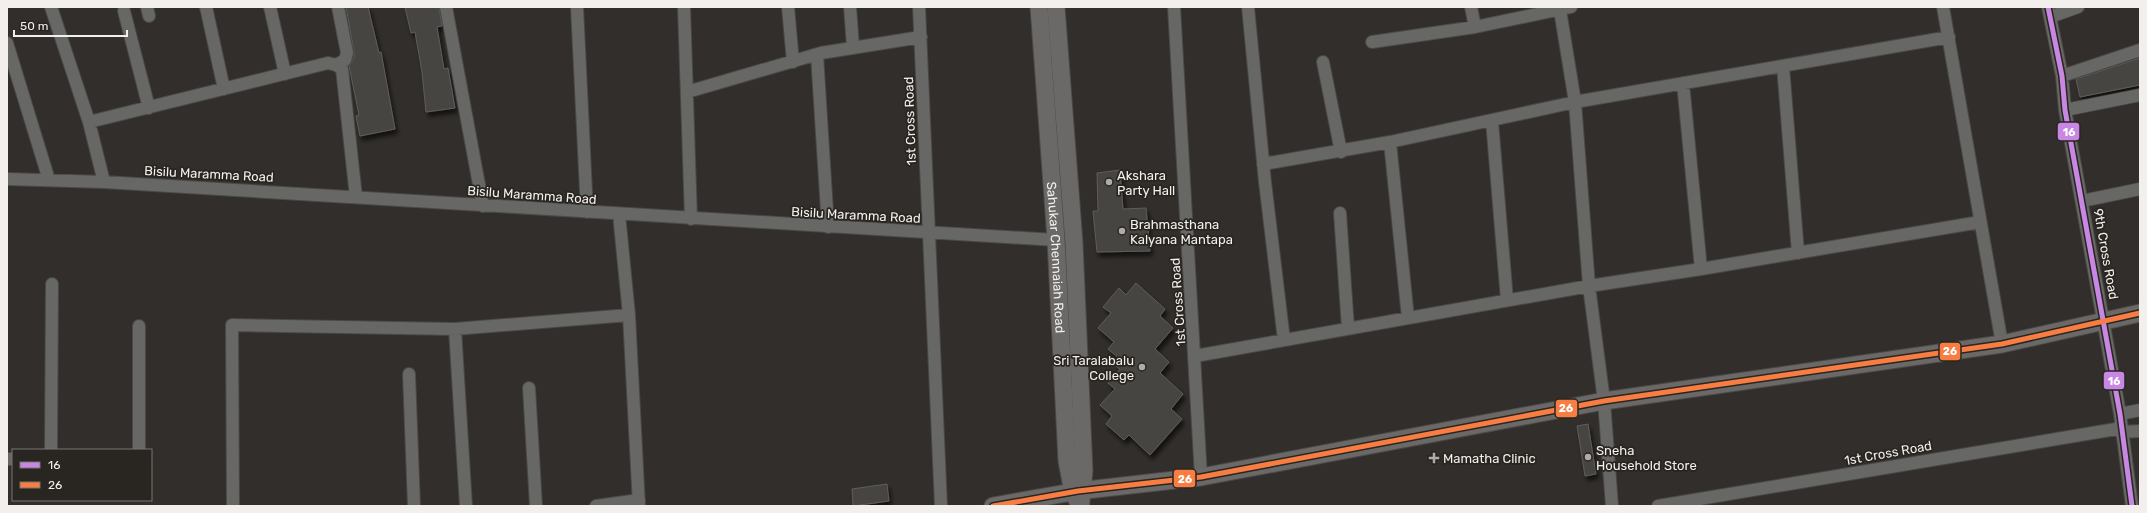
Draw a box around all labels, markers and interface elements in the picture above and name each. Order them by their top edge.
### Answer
scale bar [14,12,127,38]
text: 50 m [20,19,48,33]
street label: 1st Cross Road [901,76,919,166]
line badge: 16 [2057,122,2080,141]
text: 16 [2063,126,2075,139]
street label: Bisilu Maramma Road [144,163,274,185]
place label: Akshara Party Hall [1117,168,1175,198]
marker: Akshara Party Hall [1104,177,1114,187]
street label: Sahukar Chennaiah Road [1044,181,1068,334]
street label: Bisilu Maramma Road [467,183,597,207]
street label: Bisilu Maramma Road [791,204,921,226]
street label: 9th Cross Road [2091,207,2121,301]
place label: Brahmasthana Kalyana Mantapa [1130,217,1233,247]
marker: Brahmasthana Kalyana Mantapa [1117,226,1127,236]
street label: 1st Cross Road [1167,257,1189,347]
line badge: 26 [1939,342,1961,361]
text: 26 [1943,345,1957,358]
place label: Sri Taralabalu College [1053,353,1134,384]
marker: Sri Taralabalu College [1137,362,1147,372]
line badge: 16 [2103,371,2125,390]
text: 16 [2108,375,2120,388]
line badge: 26 [1555,399,1578,418]
text: 26 [1559,402,1573,415]
street label: 1st Cross Road [1843,438,1933,468]
place label: Sneha Household Store [1596,443,1697,473]
legend [12,449,152,501]
place label: Mamatha Clinic [1443,451,1536,466]
marker: Mamatha Clinic [1428,452,1440,464]
marker: Sneha Household Store [1583,452,1593,462]
text: 16 [48,458,60,472]
line badge: 26 [1173,469,1196,488]
text: 26 [1178,473,1192,486]
text: 26 [48,478,62,492]

